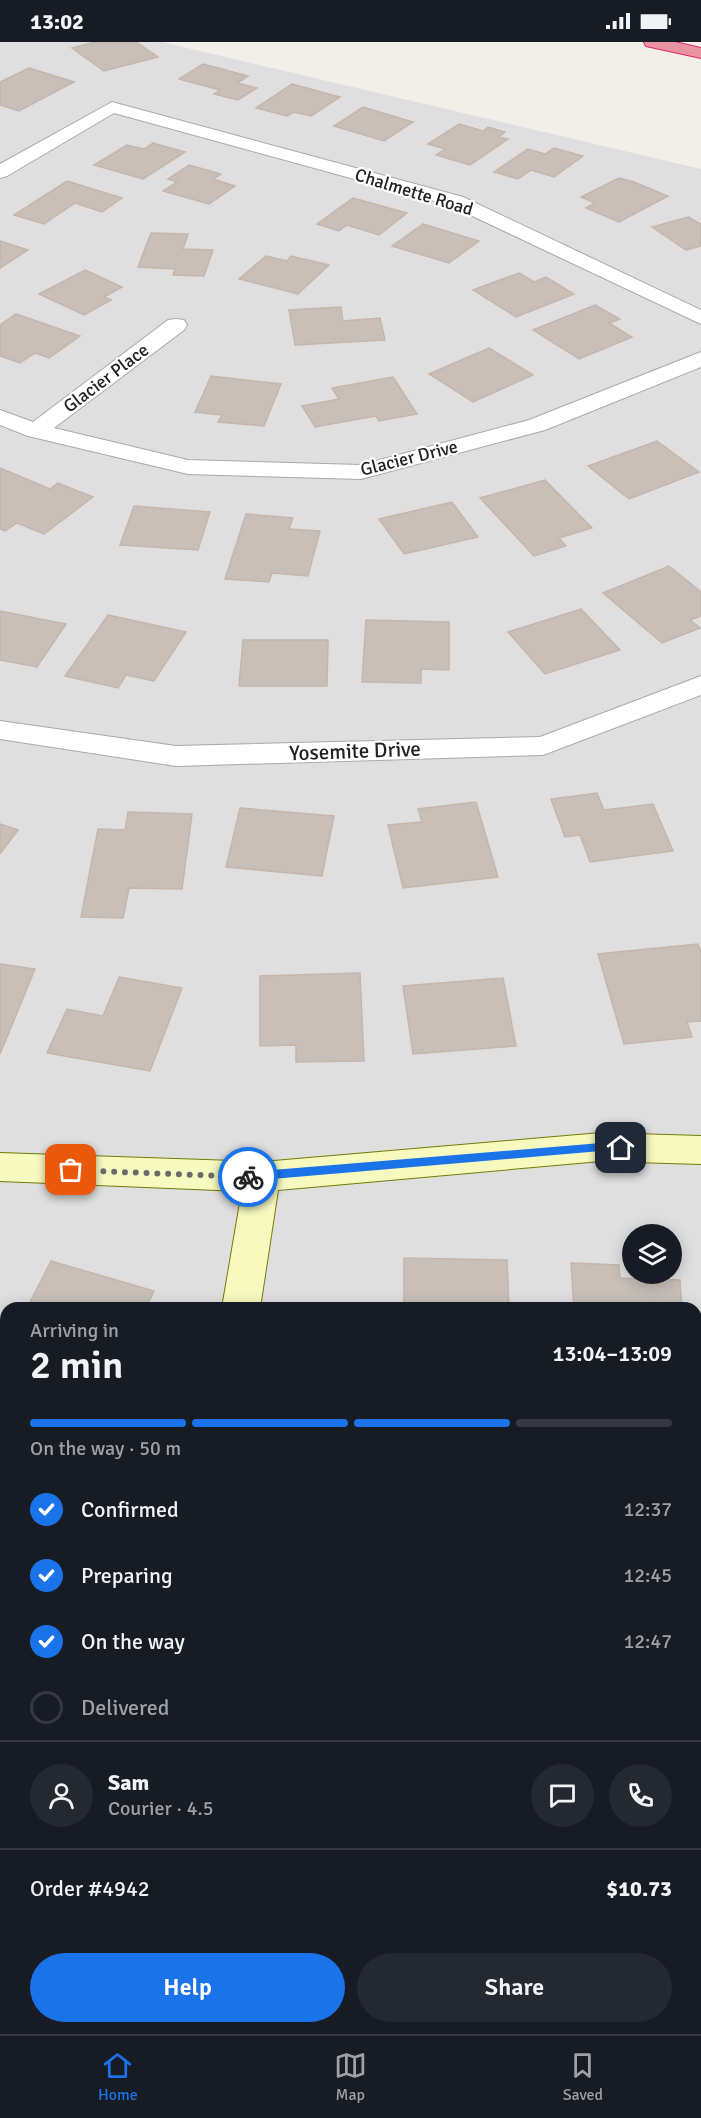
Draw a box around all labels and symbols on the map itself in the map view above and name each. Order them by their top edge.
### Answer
street label: Chalmette Road [352,164,476,220]
street label: Glacier Place [59,339,153,417]
street label: Glacier Drive [358,435,460,481]
street label: Yosemite Drive [289,736,421,766]
pin [595,1122,646,1173]
pin [45,1144,96,1195]
courier [218,1147,278,1207]

